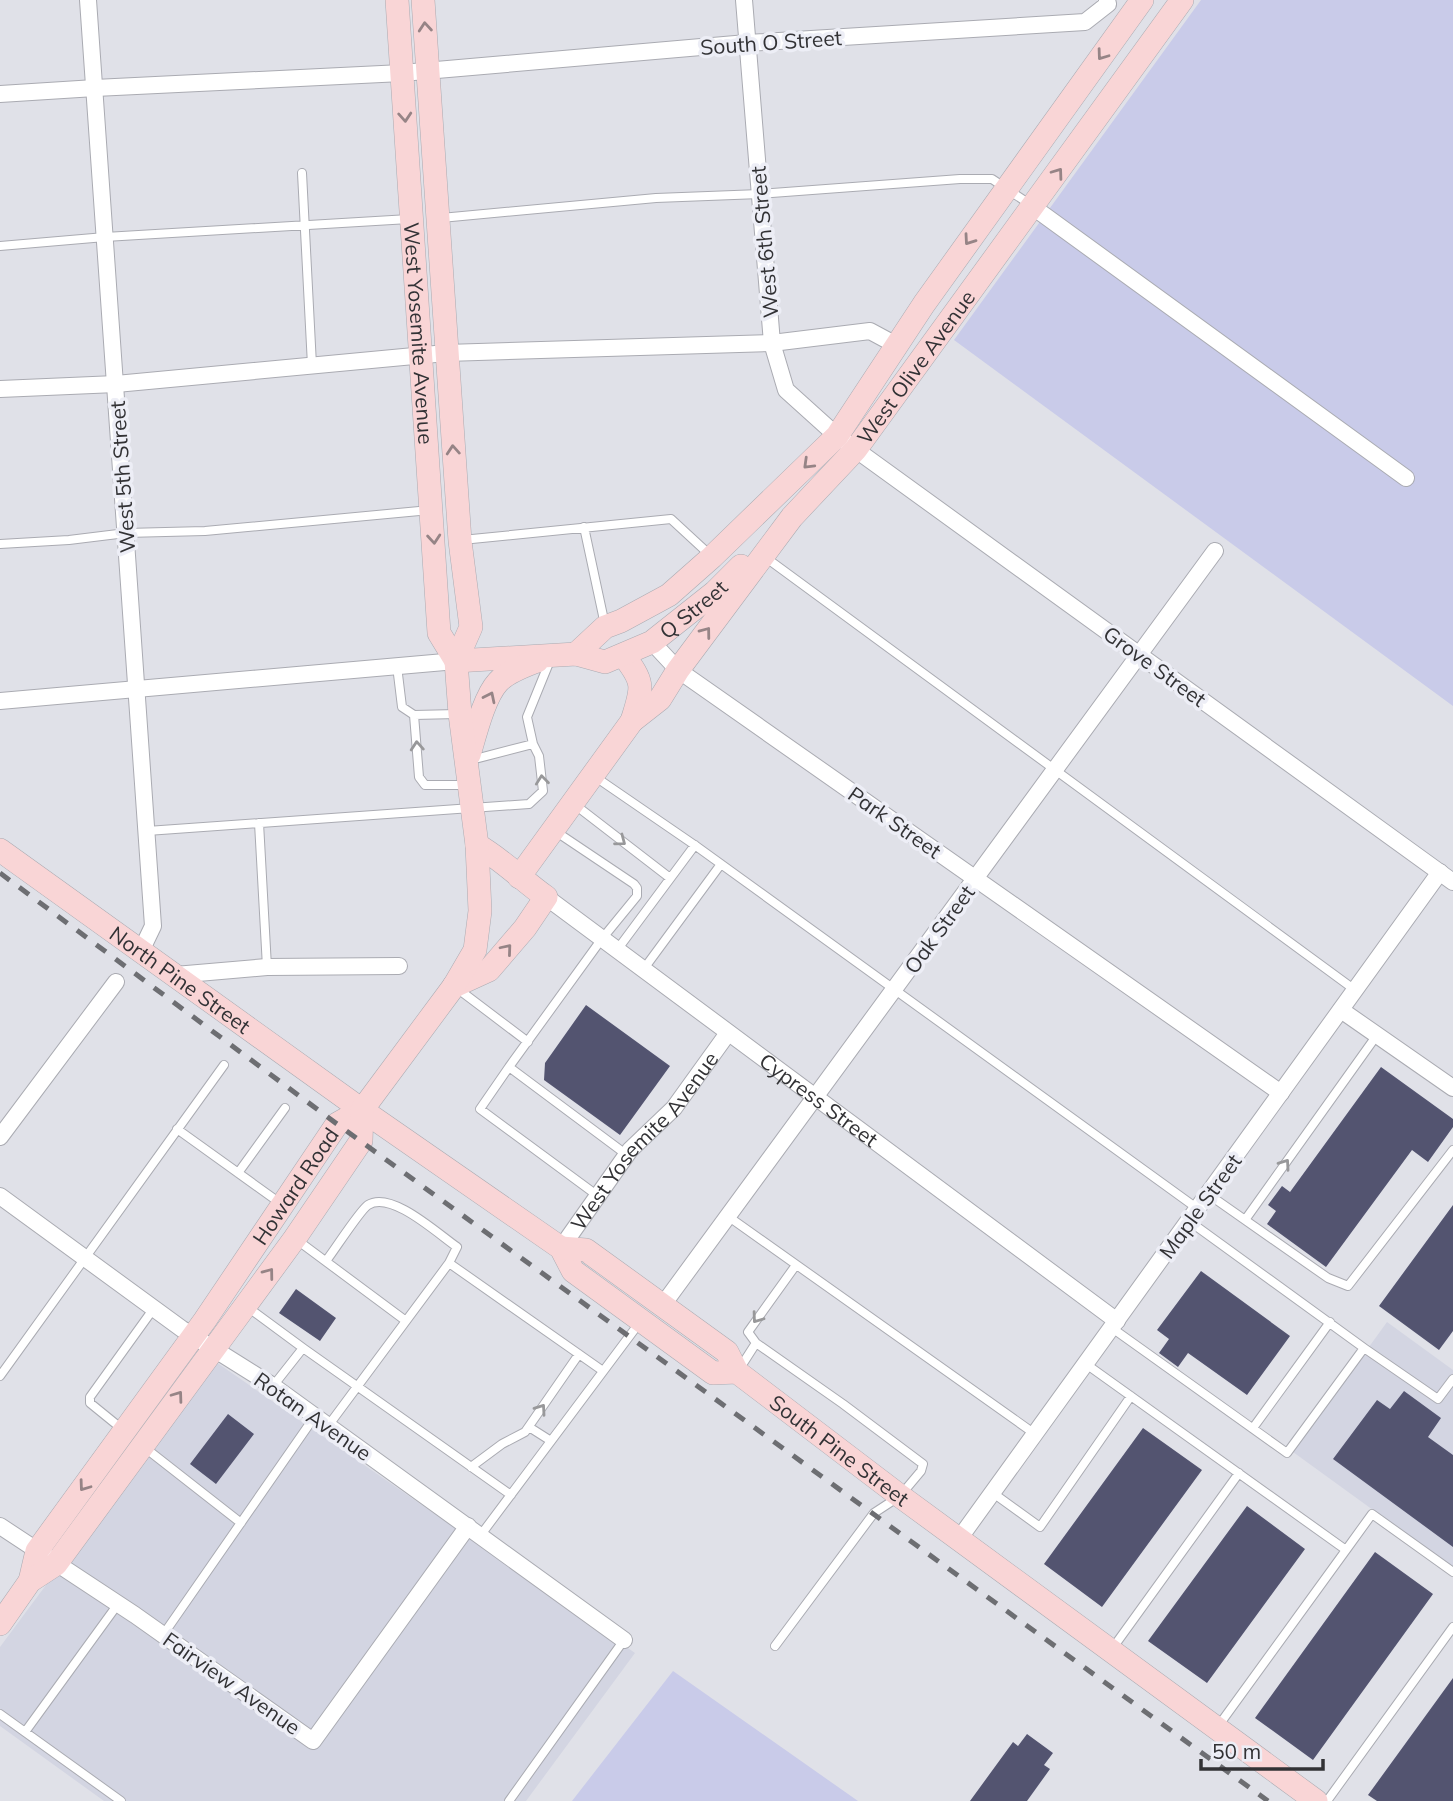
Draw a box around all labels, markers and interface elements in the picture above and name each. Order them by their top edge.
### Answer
one-way arrow [418,21,433,32]
street label: South O Street [699,24,843,60]
one-way arrow [1098,47,1110,60]
one-way arrow [397,112,412,123]
street label: West 6th Street [744,165,784,319]
one-way arrow [1050,168,1062,181]
street label: West Yosemite Avenue [399,221,439,445]
one-way arrow [965,232,977,245]
street label: West Olive Avenue [851,285,980,449]
street label: West 5th Street [104,400,140,554]
one-way arrow [446,444,461,455]
one-way arrow [803,455,816,468]
one-way arrow [426,534,441,545]
street label: Q Street [654,574,733,644]
street label: Grove Street [1099,620,1211,712]
one-way arrow [698,627,711,640]
one-way arrow [481,692,495,704]
one-way arrow [410,740,425,751]
one-way arrow [534,774,549,786]
street label: Park Street [843,780,947,864]
one-way arrow [613,832,626,845]
street label: Oak Street [898,880,980,978]
street label: North Pine Street [105,920,256,1039]
one-way arrow [498,945,511,957]
street label: West Yosemite Avenue [565,1046,723,1235]
street label: Cypress Street [755,1047,883,1152]
street label: Howard Road [247,1122,344,1250]
street label: Maple Street [1153,1149,1247,1263]
one-way arrow [1277,1159,1289,1172]
one-way arrow [261,1269,273,1281]
one-way arrow [753,1310,766,1323]
street label: Rotan Avenue [249,1366,377,1466]
street label: South Pine Street [765,1389,914,1511]
one-way arrow [169,1391,182,1404]
one-way arrow [533,1404,546,1417]
one-way arrow [80,1478,92,1491]
street label: Fairview Avenue [158,1626,306,1740]
scale bar [1201,1728,1324,1772]
text: 50 m [1212,1738,1261,1764]

